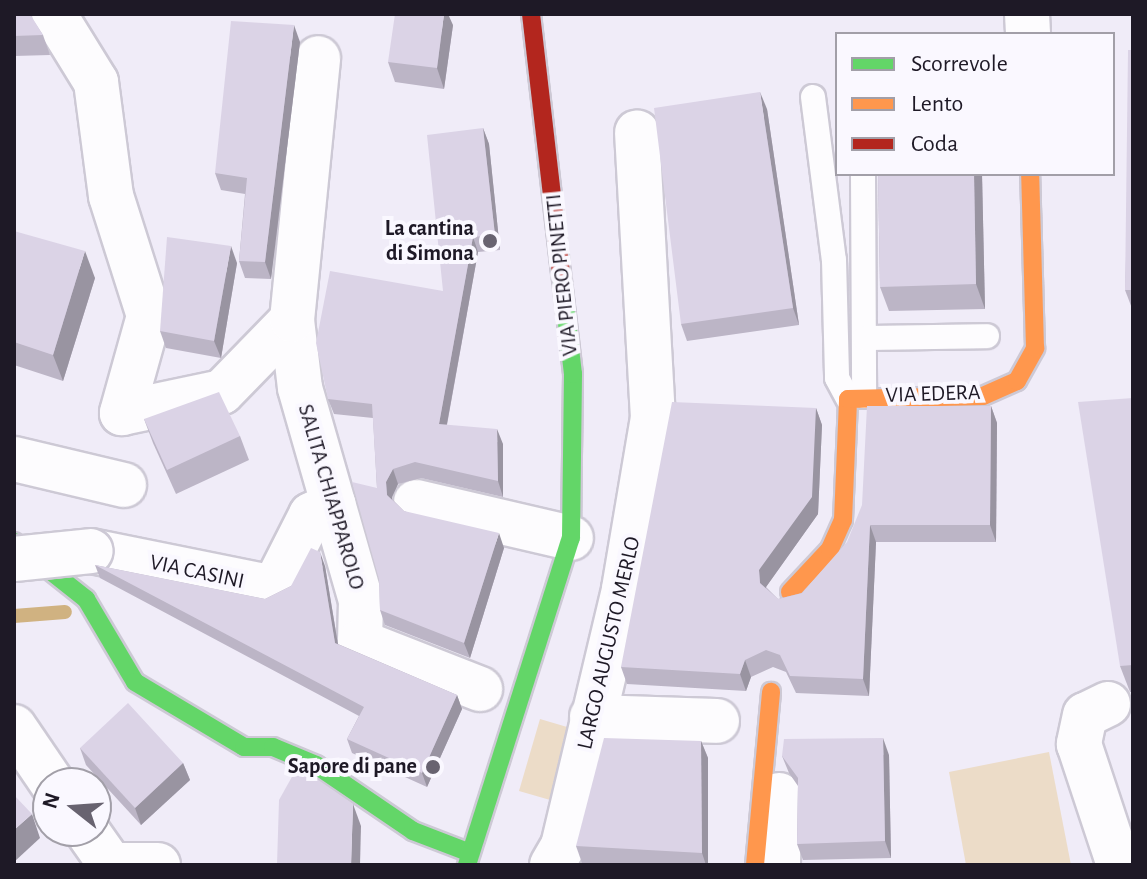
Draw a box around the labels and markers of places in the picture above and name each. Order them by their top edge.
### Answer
place label: La cantina di Simona [385,215,474,266]
marker: La cantina di Simona [481,232,499,250]
place label: Sapore di pane [288,754,417,780]
marker: Sapore di pane [424,758,442,776]

